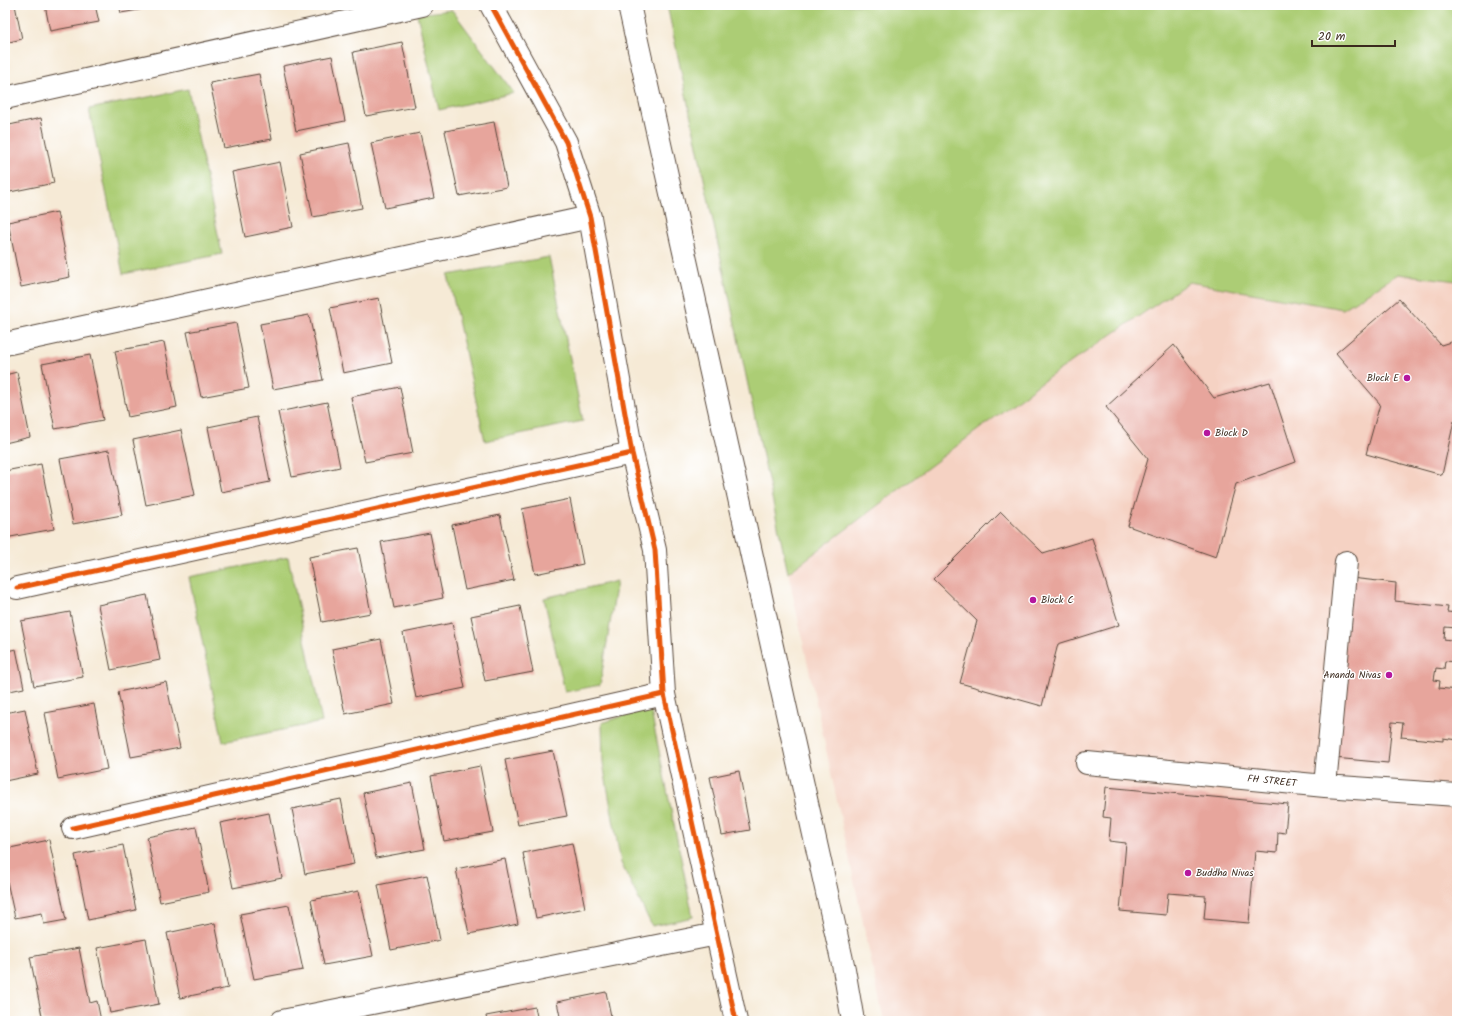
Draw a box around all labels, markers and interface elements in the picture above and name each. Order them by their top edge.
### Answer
scale bar [1312,22,1395,48]
text: 20 m [1318,27,1346,46]
place label: Block E [1367,370,1400,386]
marker: Block E [1402,373,1412,383]
place label: Block D [1215,425,1249,441]
marker: Block D [1202,428,1212,438]
place label: Block C [1041,592,1074,608]
marker: Block C [1028,595,1038,605]
place label: Ananda Nivas [1324,667,1382,683]
marker: Ananda Nivas [1384,670,1394,680]
street label: FH STREET [1247,770,1299,792]
place label: Buddha Nivas [1196,865,1254,881]
marker: Buddha Nivas [1183,868,1193,878]

